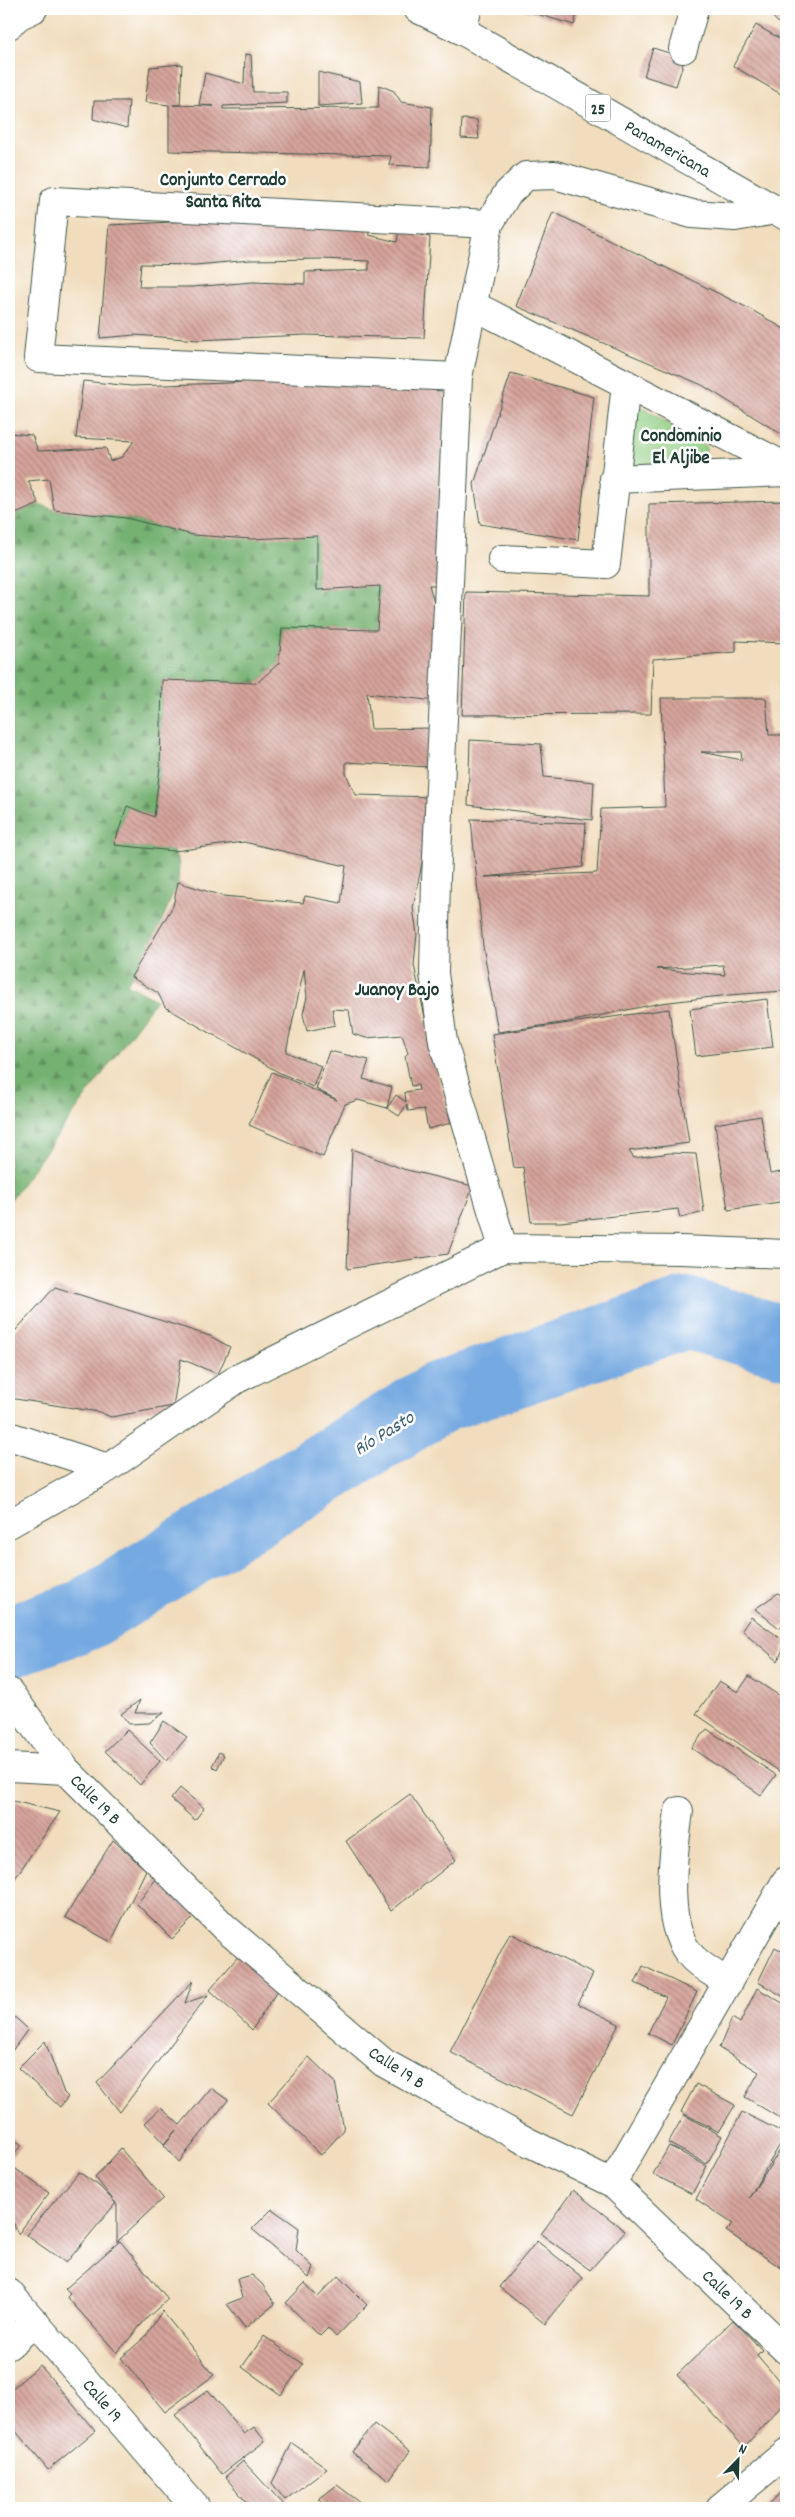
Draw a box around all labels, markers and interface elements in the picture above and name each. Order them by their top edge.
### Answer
road number: 25 [586,95,610,122]
street label: Panamericana [619,115,715,185]
district label: Conjunto Cerrado Santa Rita [160,168,287,217]
district label: Condominio El Aljibe [640,424,722,473]
district label: Juanoy Bajo [355,978,440,1005]
water label: Río Pasto [349,1405,422,1464]
street label: Calle 19 B [63,1770,125,1832]
street label: Calle 19 B [362,2042,429,2097]
street label: Calle 19 B [695,2265,758,2327]
street label: Calle 19 [75,2375,127,2429]
north arrow [712,2434,762,2484]
text: N [735,2439,749,2460]

